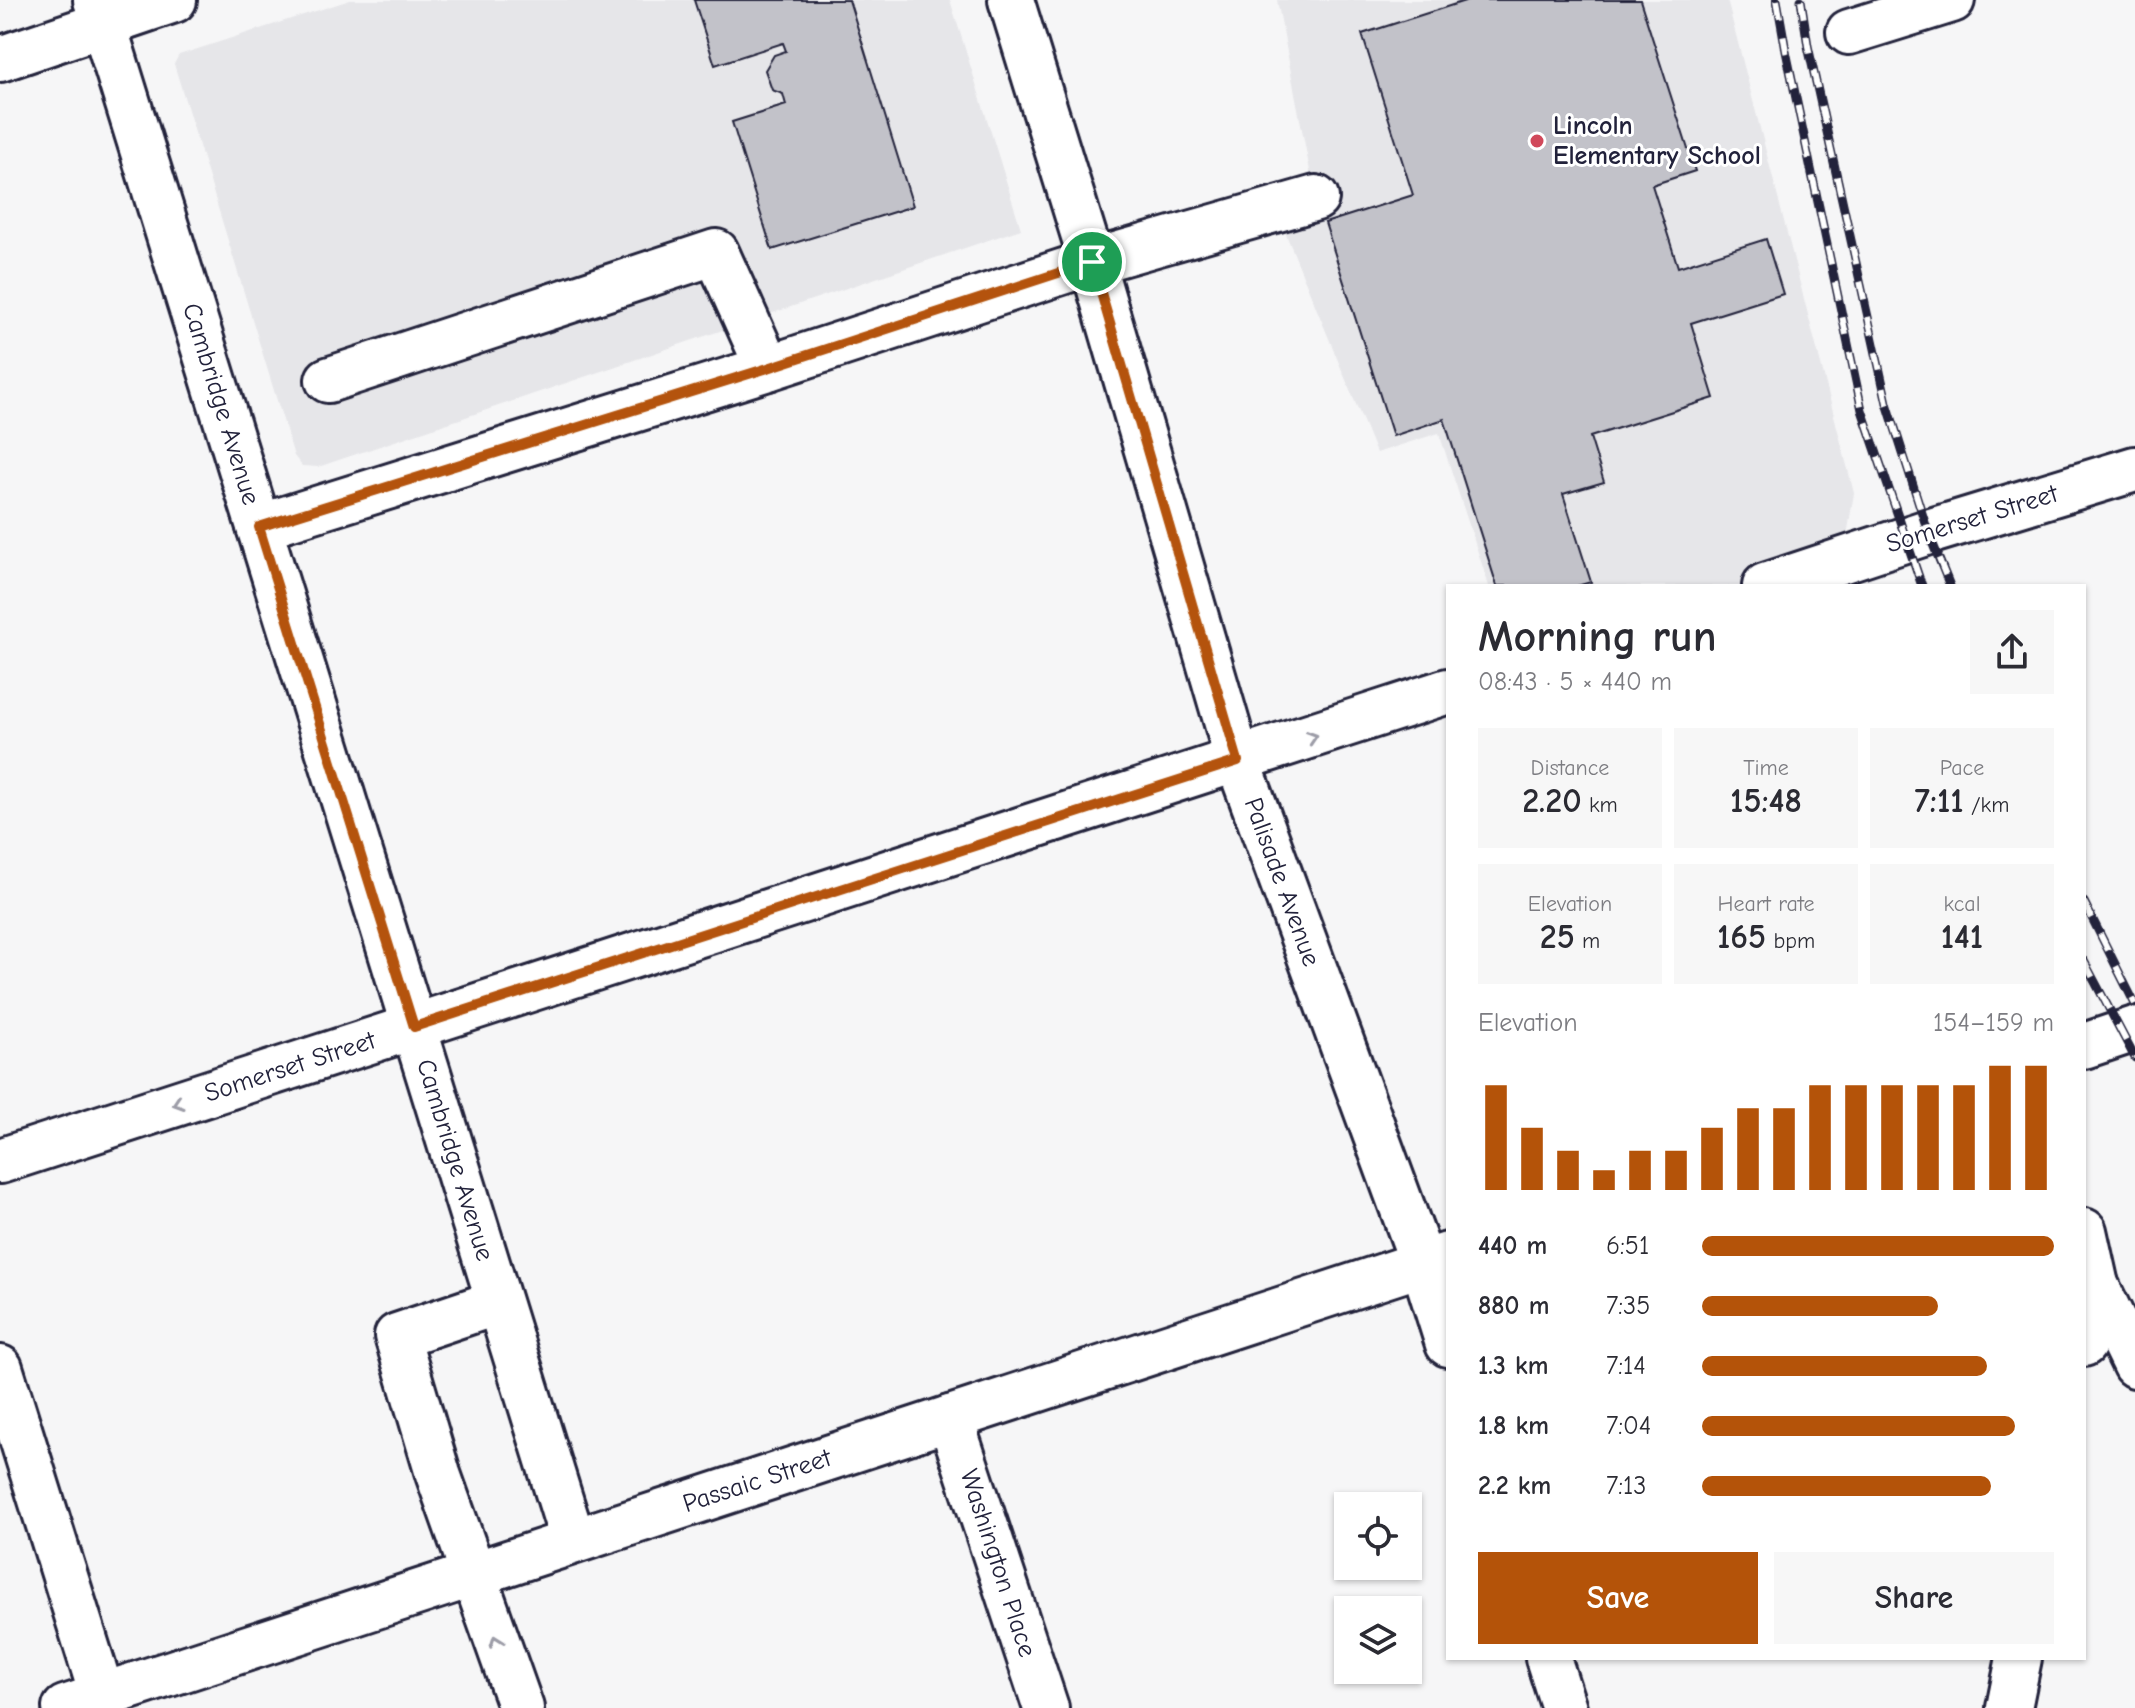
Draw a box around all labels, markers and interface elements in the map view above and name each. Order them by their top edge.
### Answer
place label: Lincoln Elementary School [1553,111,1761,171]
marker: Lincoln Elementary School [1528,132,1546,150]
pin [1058,228,1126,296]
icon: arrive [1070,240,1114,284]
street label: Cambridge Avenue [176,299,266,509]
street label: Somerset Street [1883,478,2063,559]
button: share [1970,610,2054,694]
text: Morning run [1478,611,1717,662]
text: 08:43 · 5 × 440 m [1478,667,1672,697]
one-way arrow [1304,730,1318,746]
text: Distance [1531,755,1609,781]
text: Time [1743,755,1789,781]
text: Pace [1940,755,1984,781]
text: 2.20 [1522,781,1582,821]
text: 15:48 [1730,781,1802,821]
text: 7:11 [1915,781,1964,821]
text: km [1582,792,1618,818]
text: /km [1964,792,2009,818]
street label: Palisade Avenue [1238,794,1326,970]
text: Elevation [1528,891,1612,917]
text: Heart rate [1718,891,1815,917]
text: kcal [1944,891,1980,917]
text: 25 [1540,917,1575,957]
text: 165 [1717,917,1766,957]
text: 141 [1941,917,1983,957]
text: m [1575,928,1600,954]
text: bpm [1766,928,1815,954]
text: Elevation [1478,1008,1578,1038]
text: 154–159 m [1933,1008,2054,1038]
street label: Somerset Street [201,1025,381,1109]
street label: Cambridge Avenue [410,1055,500,1265]
one-way arrow [171,1094,185,1110]
text: 440 m [1478,1231,1547,1261]
text: 6:51 [1606,1231,1649,1261]
text: 880 m [1478,1291,1549,1321]
text: 7:35 [1606,1291,1650,1321]
text: 1.3 km [1478,1351,1548,1381]
text: 7:14 [1606,1351,1646,1381]
text: 1.8 km [1478,1411,1549,1441]
text: 7:04 [1606,1411,1651,1441]
street label: Passaic Street [679,1442,836,1519]
street label: Washington Place [953,1465,1043,1661]
text: 2.2 km [1478,1471,1551,1501]
text: 7:13 [1606,1471,1646,1501]
map controls [1334,1492,1422,1684]
button: locate [1334,1492,1422,1580]
button: Save [1478,1552,1758,1644]
button: Share [1774,1552,2054,1644]
button: layers [1334,1596,1422,1684]
one-way arrow [490,1635,506,1649]

